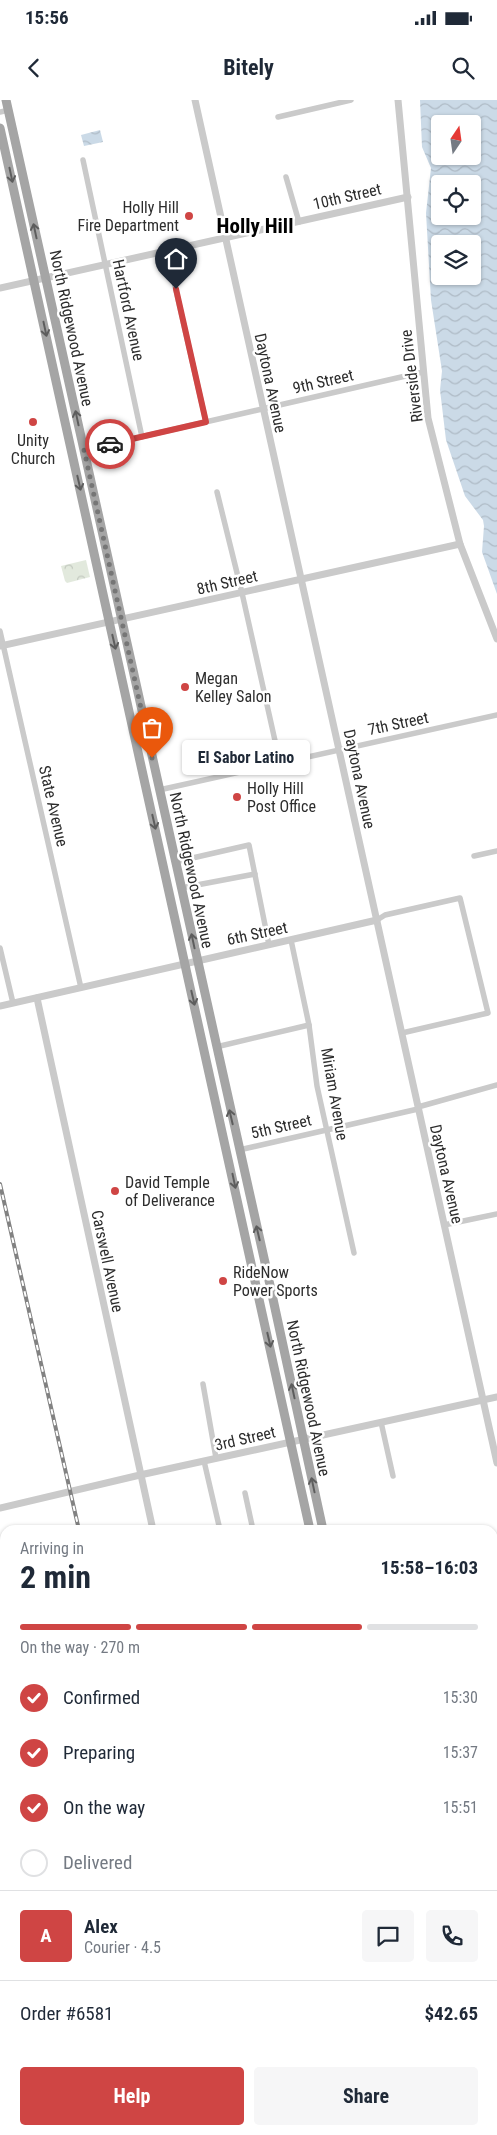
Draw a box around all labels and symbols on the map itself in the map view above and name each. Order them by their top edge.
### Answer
north arrow [431,115,481,165]
one-way arrow [6,167,16,183]
street label: 10th Street [311,179,383,214]
place label: Holly Hill Fire Department [78,198,179,235]
marker: Holly Hill Fire Department [183,210,195,222]
district label: Holly Hill [217,214,293,238]
one-way arrow [30,223,39,239]
pin [155,238,197,289]
street label: North Ridgewood Avenue [46,248,97,408]
street label: Hartford Avenue [109,258,149,362]
one-way arrow [40,320,50,336]
street label: Riverside Drive [396,328,427,423]
street label: Daytona Avenue [251,332,290,435]
street label: 9th Street [291,365,355,398]
one-way arrow [72,410,81,426]
marker: Unity Church [27,416,39,428]
courier [85,419,135,469]
place label: Unity Church [11,431,55,468]
one-way arrow [75,475,84,491]
street label: 8th Street [195,566,259,599]
one-way arrow [110,633,119,649]
place label: Megan Kelley Salon [195,669,272,706]
marker: Megan Kelley Salon [179,681,191,693]
pin [131,707,173,758]
street label: 7th Street [366,708,430,739]
street label: Daytona Avenue [340,728,379,831]
callout: El Sabor Latino [182,740,310,776]
street label: State Avenue [35,764,72,849]
place label: Holly Hill Post Office [247,779,316,816]
street label: North Ridgewood Avenue [166,790,217,950]
marker: Holly Hill Post Office [231,791,243,803]
one-way arrow [150,814,159,830]
street label: 6th Street [225,918,289,949]
one-way arrow [187,934,197,950]
one-way arrow [189,989,198,1005]
street label: Miriam Avenue [317,1046,352,1142]
one-way arrow [226,1109,236,1125]
street label: 5th Street [249,1110,313,1143]
street label: Daytona Avenue [426,1123,467,1226]
place label: David Temple of Deliverance [125,1173,215,1210]
one-way arrow [230,1173,239,1189]
marker: David Temple of Deliverance [109,1185,121,1197]
street label: Carswell Avenue [87,1208,128,1314]
one-way arrow [253,1225,262,1241]
place label: RideNow Power Sports [233,1263,318,1300]
marker: RideNow Power Sports [217,1275,229,1287]
street label: North Ridgewood Avenue [283,1318,334,1478]
one-way arrow [265,1332,274,1348]
one-way arrow [287,1384,297,1400]
street label: 3rd Street [213,1422,278,1455]
one-way arrow [308,1477,317,1493]

